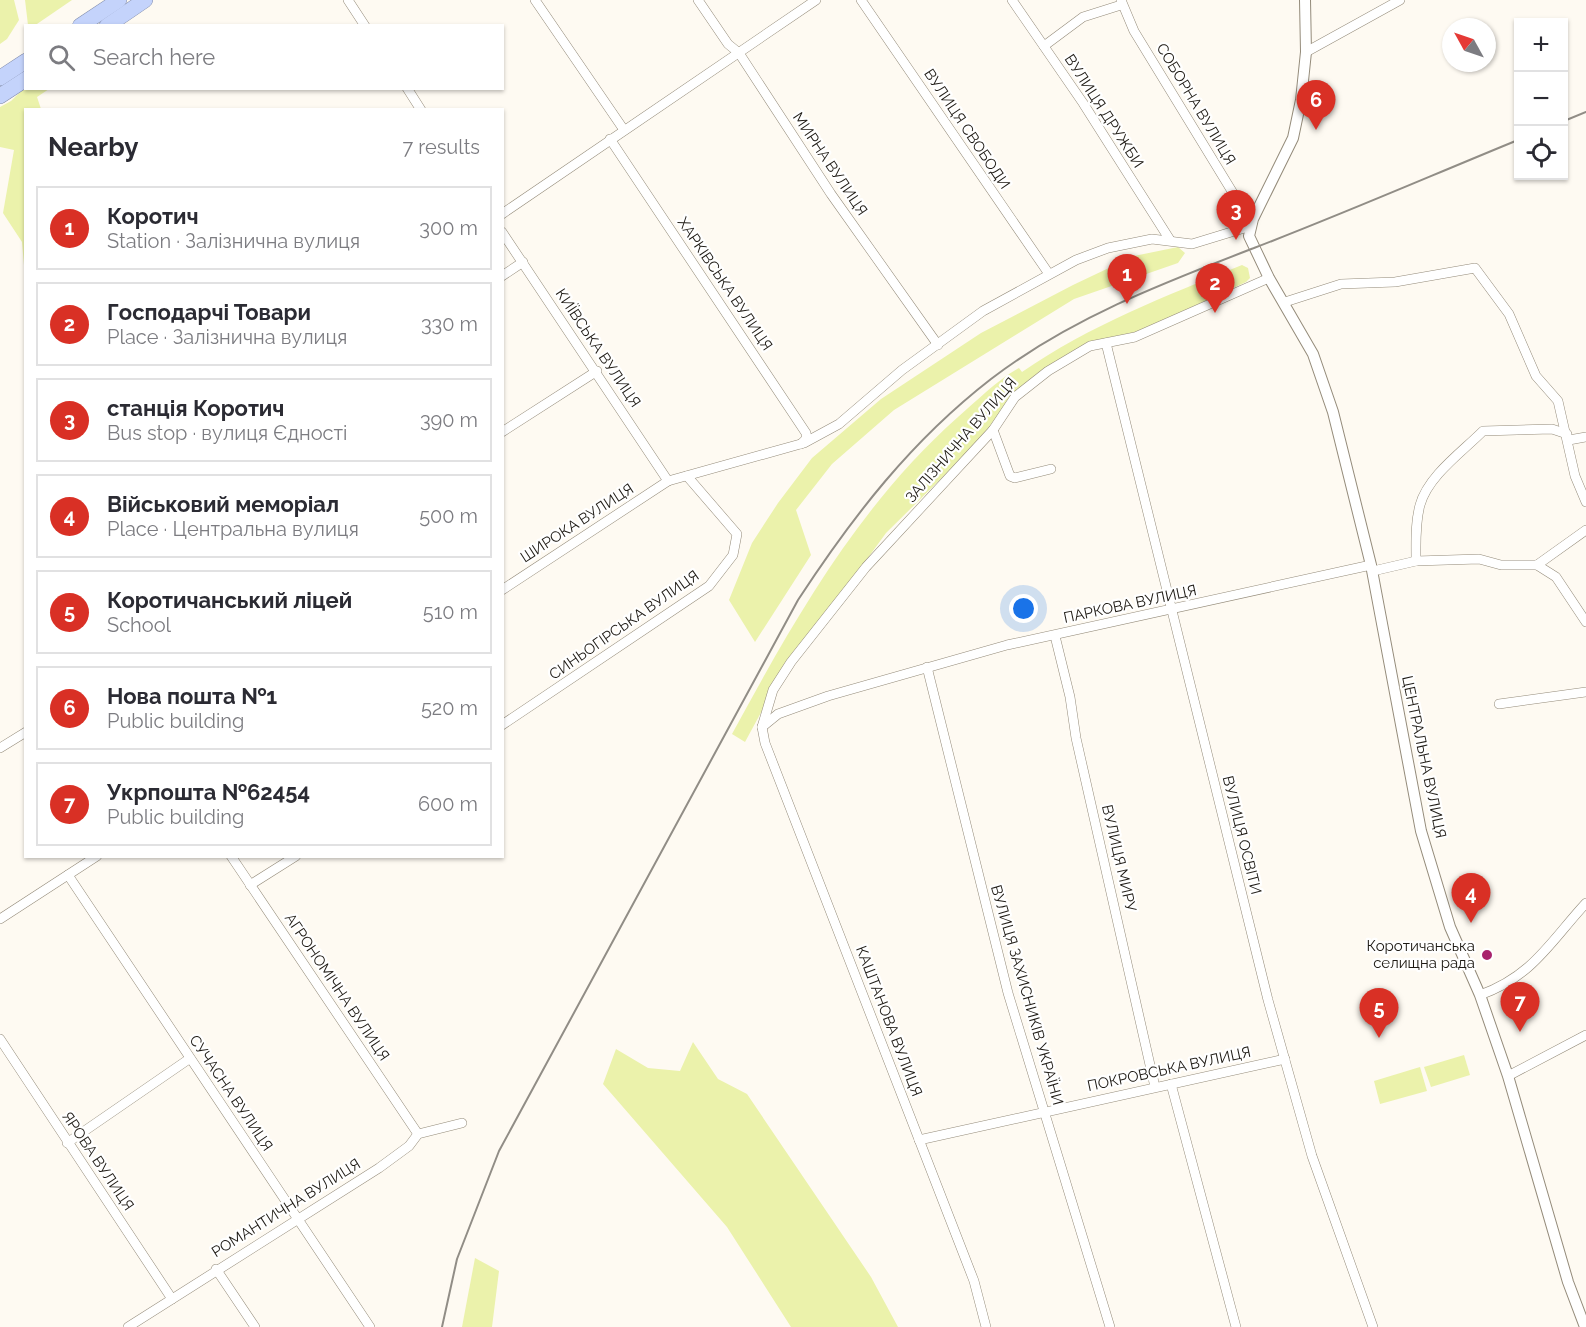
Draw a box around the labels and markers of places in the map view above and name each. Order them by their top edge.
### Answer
pin: 6 [1296,80,1336,130]
pin: 3 [1216,190,1256,240]
pin: 1 [1108,254,1146,304]
pin: 2 [1196,264,1234,313]
pin: 4 [1452,874,1490,923]
place label: Коротичанська селищна рада [1367,937,1475,972]
marker: Коротичанська селищна рада [1480,948,1494,962]
pin: 7 [1500,982,1540,1032]
pin: 5 [1360,988,1398,1038]

